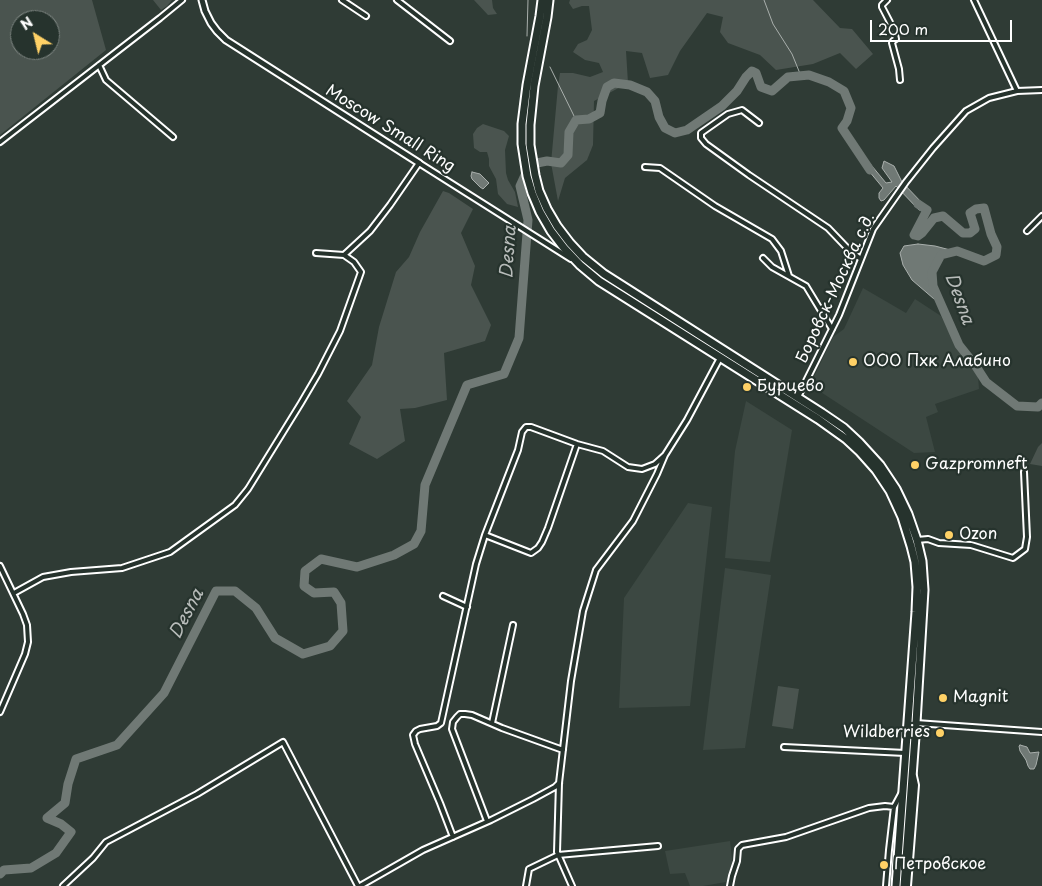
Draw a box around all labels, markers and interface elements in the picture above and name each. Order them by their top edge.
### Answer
north arrow [10,10,60,60]
scale bar [872,10,1014,42]
text: N [16,12,37,35]
text: 200 m [878,17,928,40]
street label: Moscow Small Ring [322,81,458,177]
street label: Боровск-Москва с.д. [793,210,879,366]
water label: Desna [496,225,522,279]
water label: Desna [940,270,978,328]
place label: ООО Пхк Алабино [863,352,1011,372]
marker: ООО Пхк Алабино [847,356,859,368]
place label: Бурцево [757,377,824,397]
marker: Бурцево [741,381,753,393]
place label: Gazpromneft [925,455,1028,475]
marker: Gazpromneft [909,459,921,471]
place label: Ozon [959,525,997,545]
marker: Ozon [943,529,955,541]
water label: Desna [165,586,209,642]
place label: Magnit [953,688,1008,708]
marker: Magnit [937,692,949,704]
place label: Wildberries [843,723,930,743]
marker: Wildberries [934,727,946,739]
place label: Петровское [894,855,986,875]
marker: Петровское [878,859,890,871]

